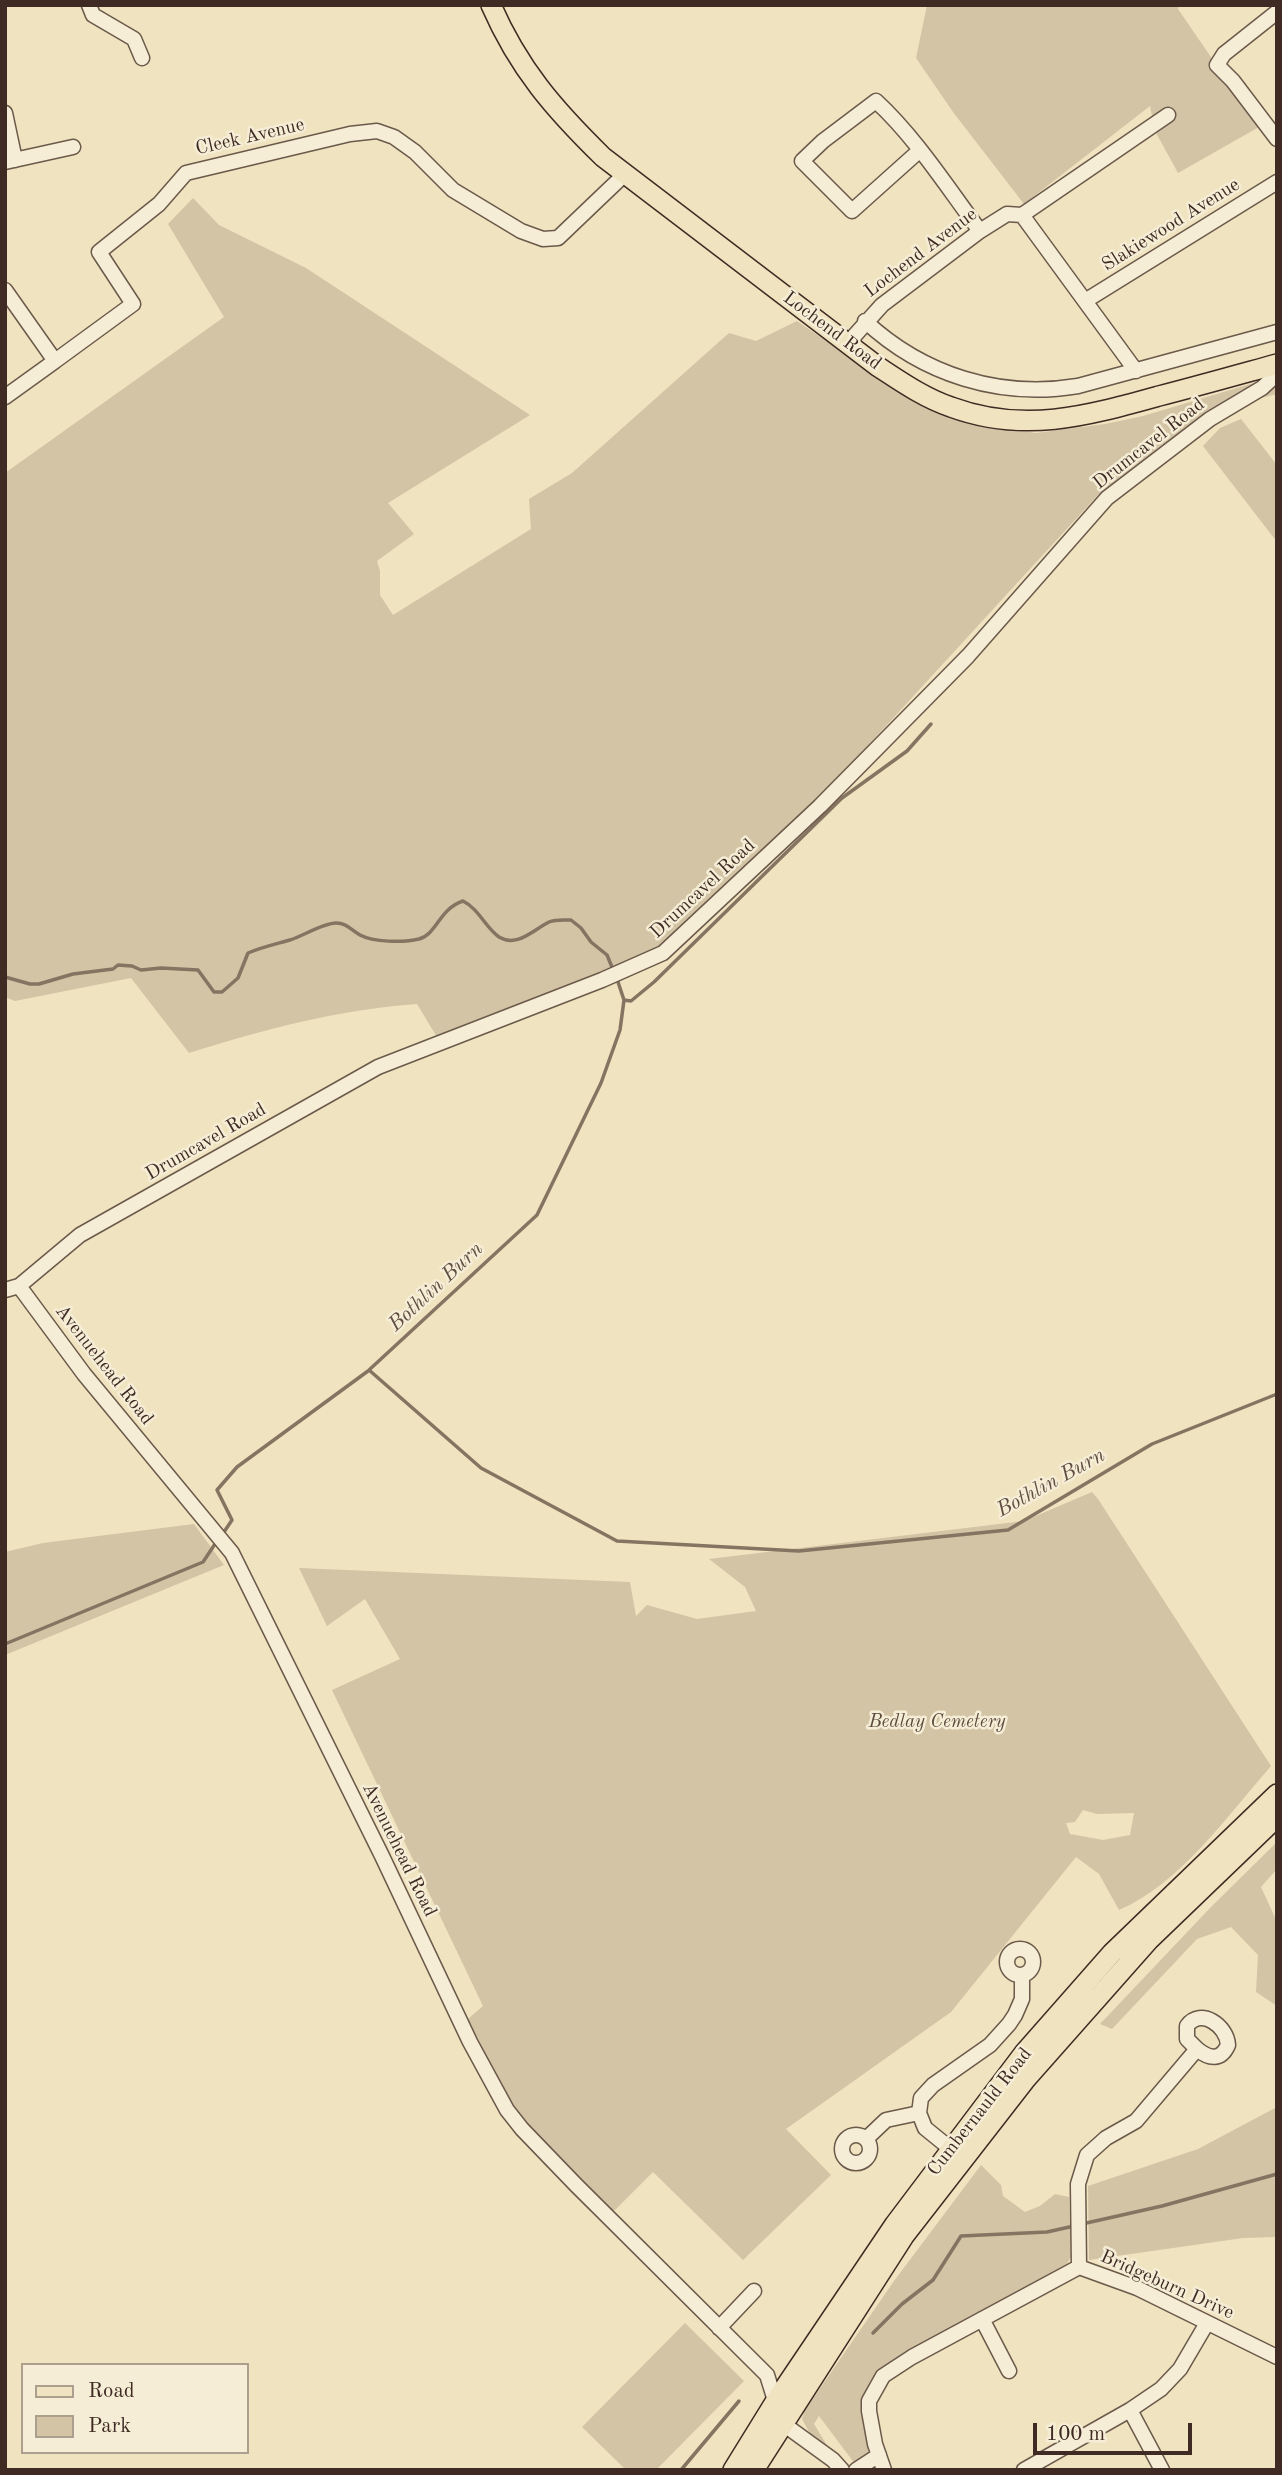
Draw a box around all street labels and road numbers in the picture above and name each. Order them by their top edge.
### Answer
street label: Cleek Avenue [193,113,307,161]
street label: Slakiewood Avenue [1098,173,1244,277]
street label: Lochend Avenue [860,203,982,303]
street label: Lochend Road [778,287,886,375]
street label: Drumcavel Road [1089,393,1209,495]
street label: Drumcavel Road [646,834,760,944]
street label: Drumcavel Road [142,1098,270,1186]
street label: Avenuehead Road [50,1300,158,1430]
street label: Avenuehead Road [357,1779,441,1921]
street label: Cumbernauld Road [923,2043,1037,2181]
street label: Bridgeburn Drive [1097,2245,1237,2325]

